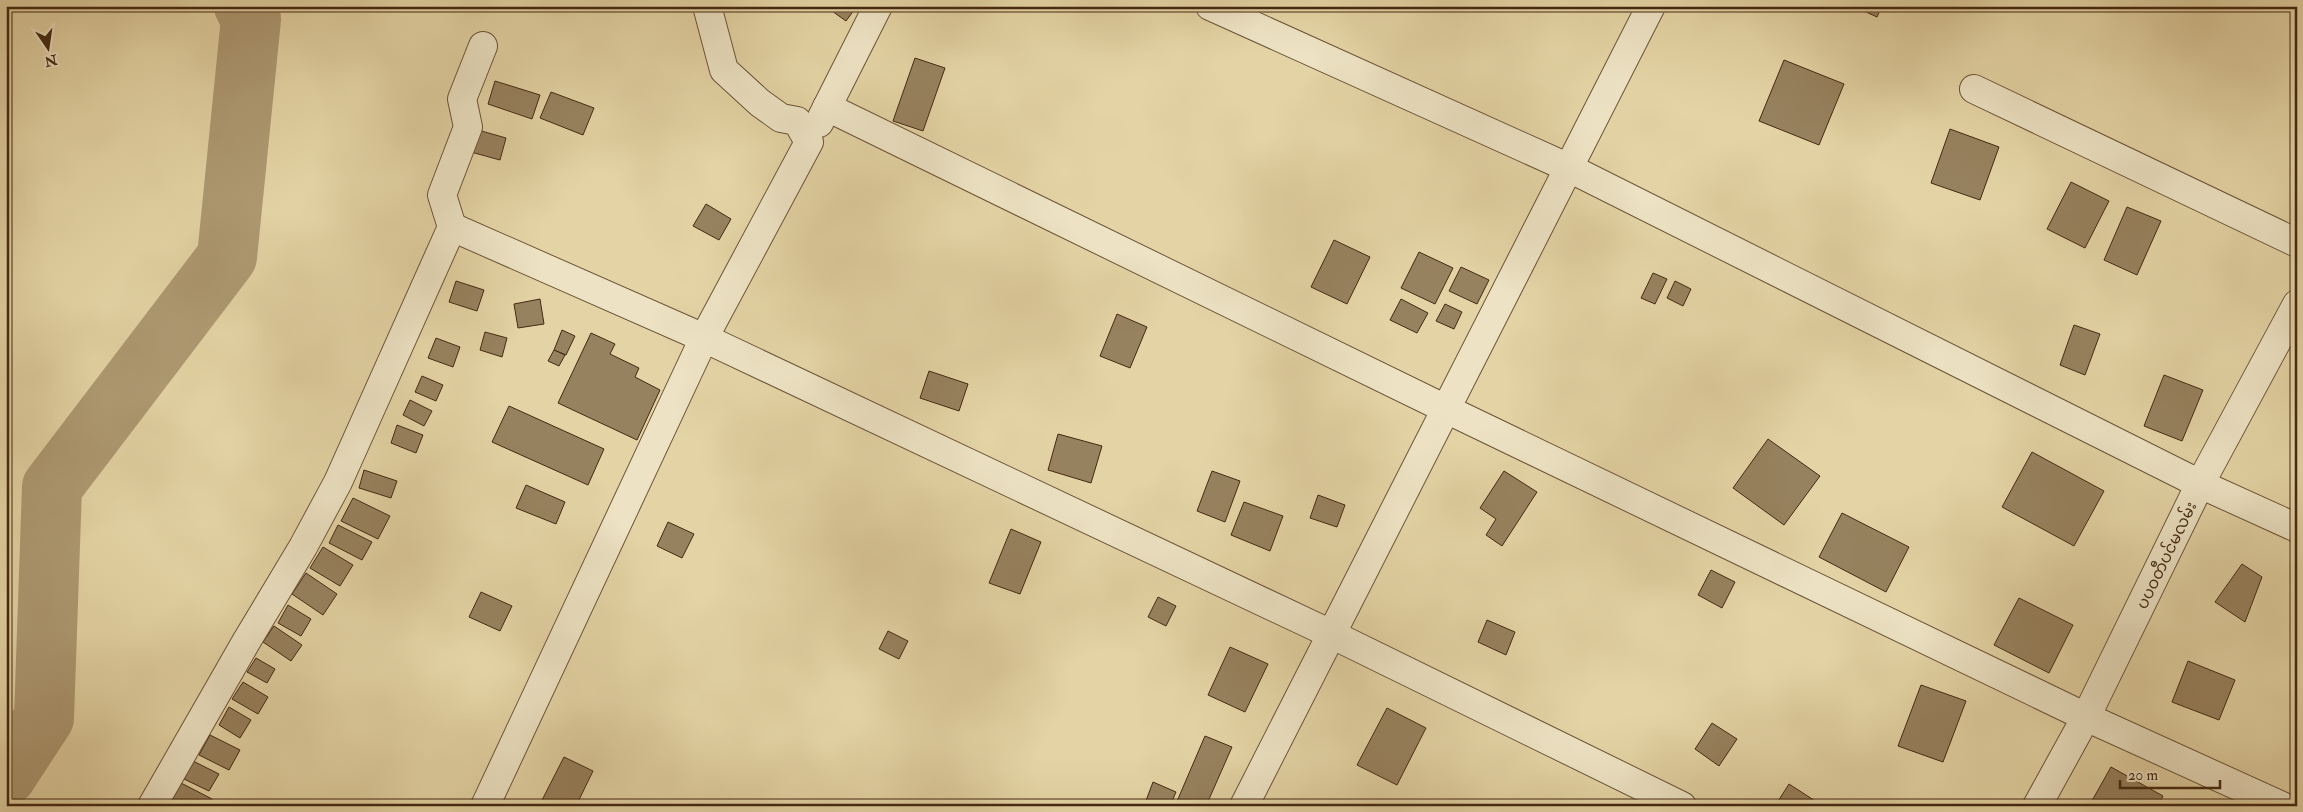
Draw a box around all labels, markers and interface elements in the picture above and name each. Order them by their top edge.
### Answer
north arrow [22,22,72,72]
text: N [42,50,60,70]
street label: ပပဝတီပင်မလမ်း [2131,498,2201,612]
scale bar [2120,757,2220,789]
text: 20 m [2128,766,2158,785]

